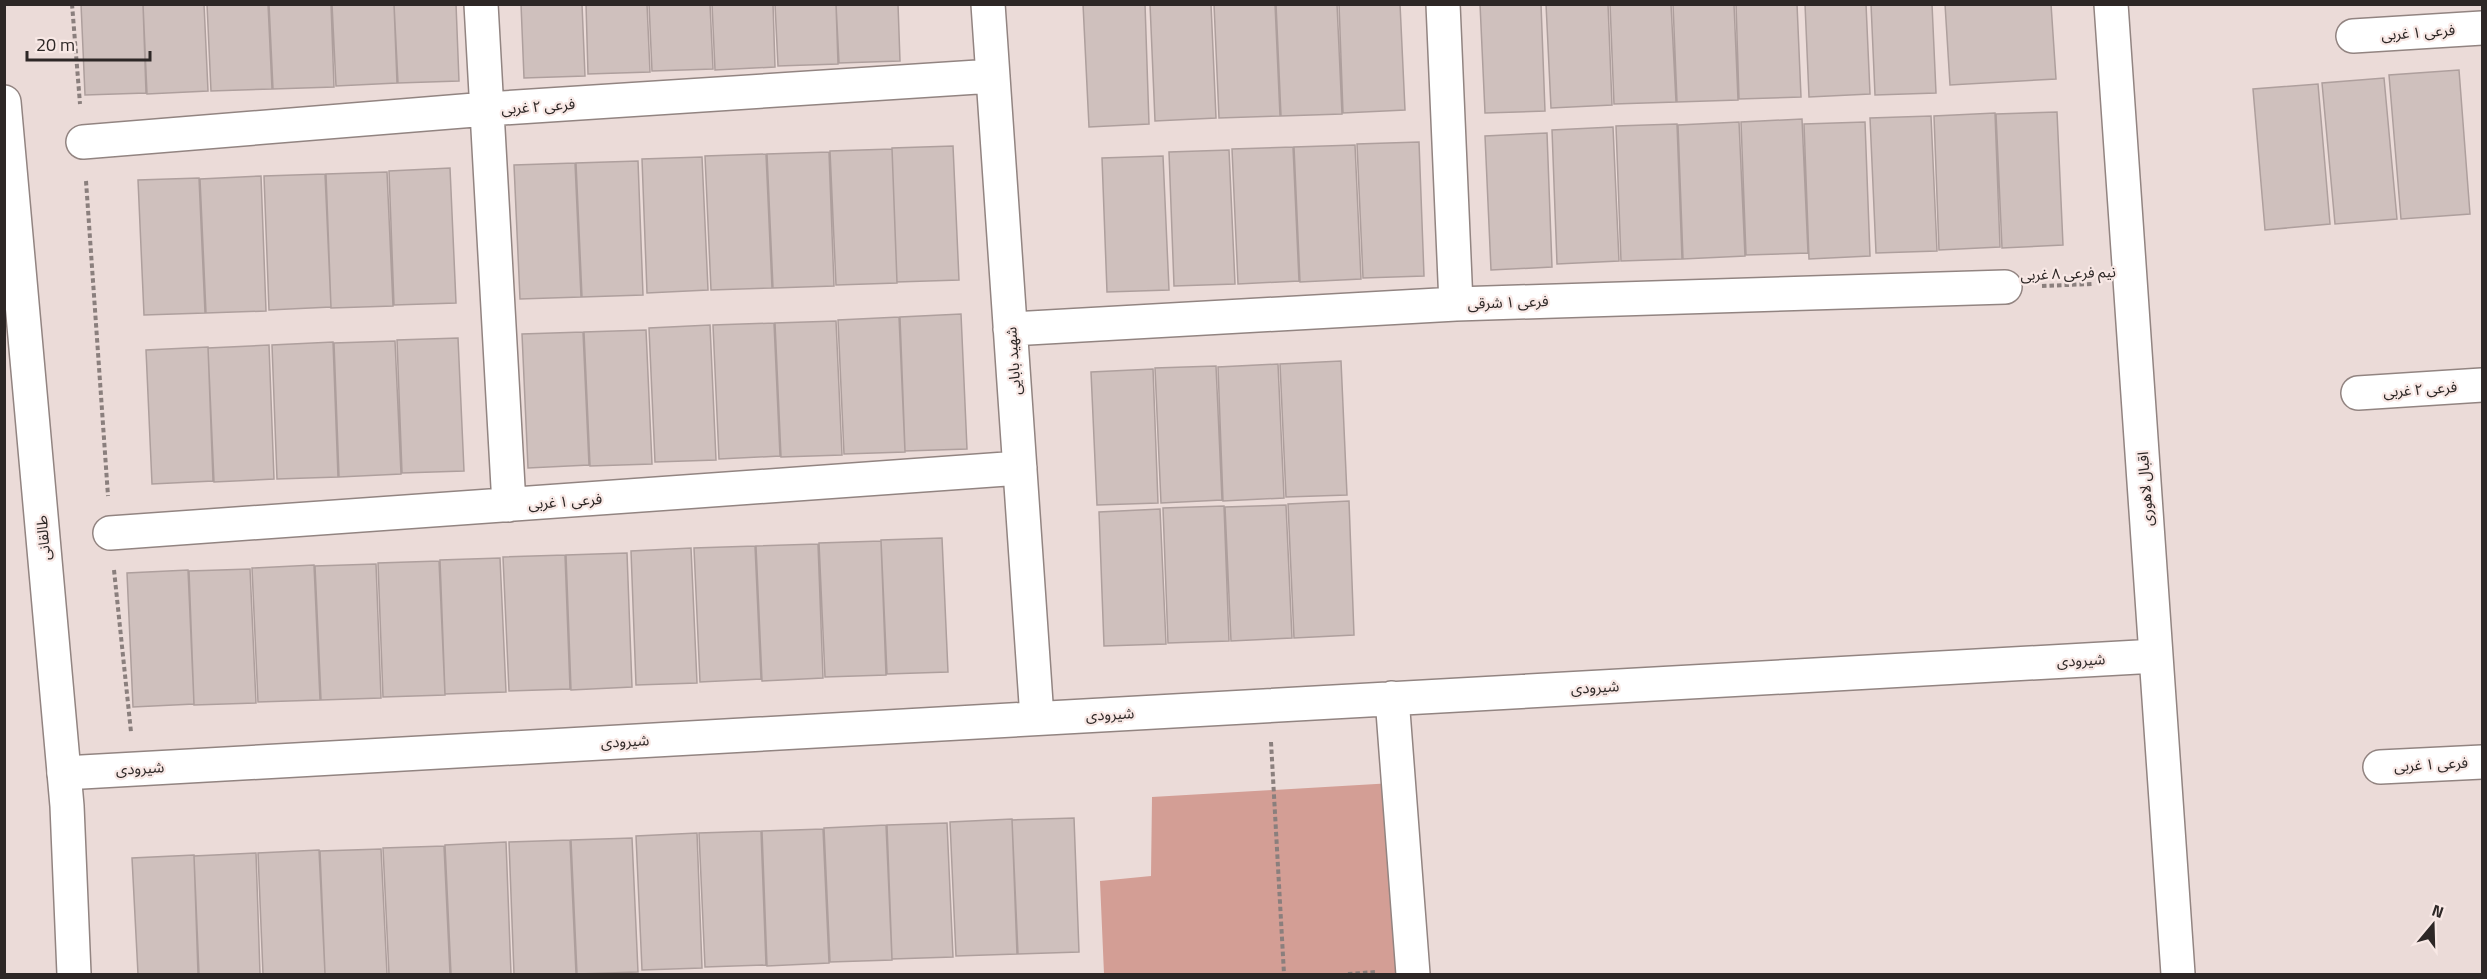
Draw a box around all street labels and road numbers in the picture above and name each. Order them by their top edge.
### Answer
street label: فرعی ۱ غربی [2380,18,2456,46]
street label: فرعی ۲ غربی [500,92,576,120]
street label: نیم فرعی ۸ غربی [2020,260,2116,286]
street label: فرعی ۱ شرقی [1467,289,1549,315]
street label: شهید بابایی [999,326,1027,396]
street label: فرعی ۲ غربی [2382,375,2458,403]
street label: اقبال لاهوری [2131,451,2159,527]
street label: فرعی ۱ غربی [527,487,603,515]
street label: طالقانی [30,514,56,562]
street label: شیرودی [2056,647,2106,673]
street label: شیرودی [1570,674,1620,700]
street label: شیرودی [1085,701,1135,727]
street label: شیرودی [600,728,650,754]
street label: فرعی ۱ غربی [2393,751,2469,777]
street label: شیرودی [115,755,165,781]

